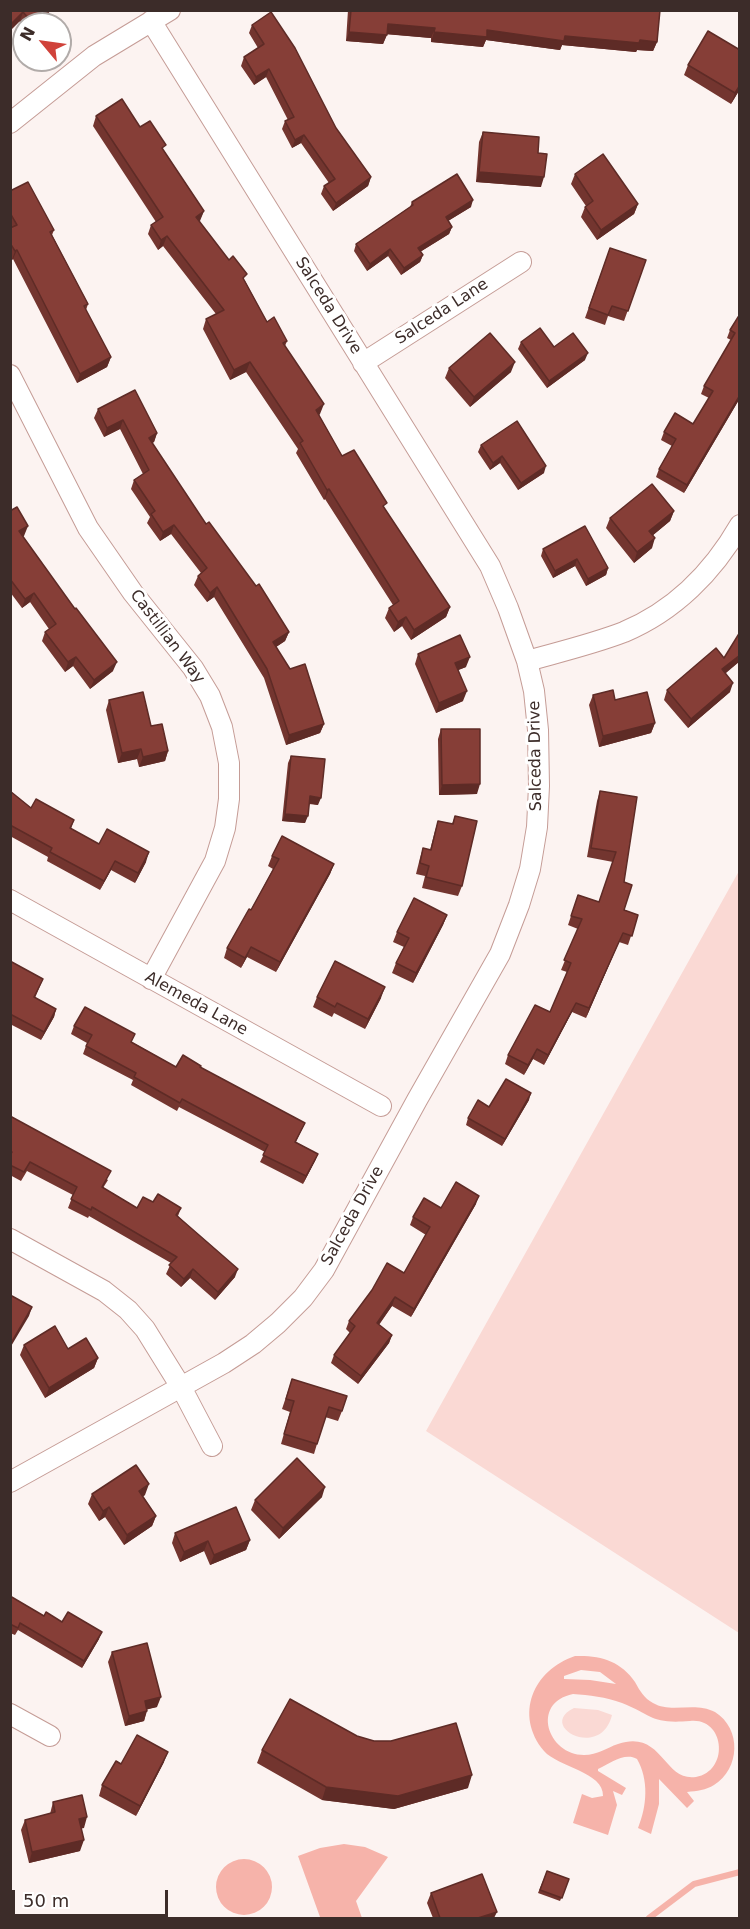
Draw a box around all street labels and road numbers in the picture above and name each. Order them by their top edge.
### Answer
street label: Salceda Drive [291,254,365,358]
street label: Salceda Lane [392,275,492,349]
street label: Castillian Way [125,586,209,688]
street label: Salceda Drive [525,700,547,812]
street label: Alemeda Lane [141,968,251,1040]
street label: Salceda Drive [318,1163,388,1269]

